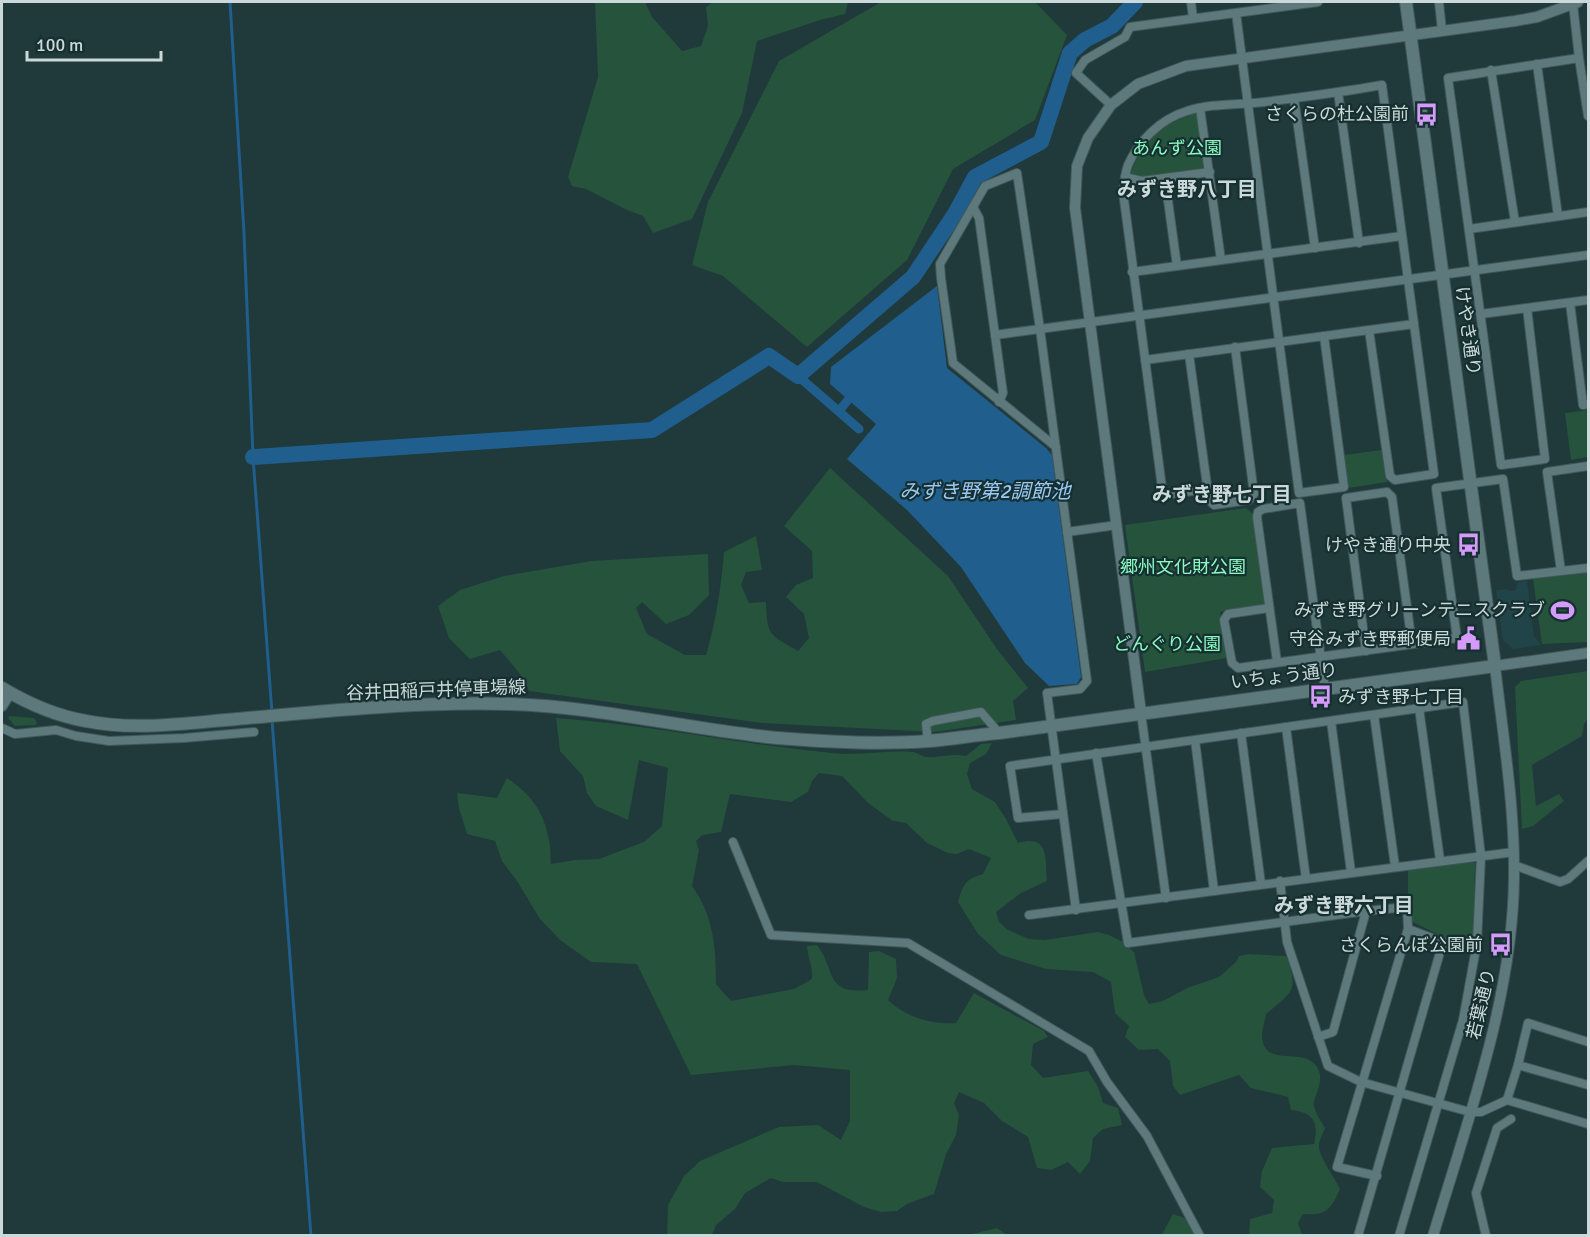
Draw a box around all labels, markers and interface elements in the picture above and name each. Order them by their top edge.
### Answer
scale bar [27,24,160,62]
text: 100 m [36,34,83,56]
bus stop icon: さくらの杜公園前 [1414,101,1440,127]
place label: さくらの杜公園前 [1265,103,1409,125]
park label: あんず公園 [1132,137,1222,159]
district label: みずき野八丁目 [1117,177,1257,202]
street label: けやき通り [1451,285,1485,377]
water label: みずき野第2調節池 [900,479,1072,504]
district label: みずき野七丁目 [1152,482,1292,507]
bus stop icon: けやき通り中央 [1456,532,1482,558]
place label: けやき通り中央 [1325,534,1451,556]
park label: 郷州文化財公園 [1120,556,1246,578]
sports icon: みずき野グリーンテニスクラブ [1550,597,1576,623]
place label: みずき野グリーンテニスクラブ [1294,599,1545,621]
public building icon: 守谷みずき野郵便局 [1456,626,1482,652]
place label: 守谷みずき野郵便局 [1289,628,1451,650]
park label: どんぐり公園 [1113,633,1221,655]
street label: いちょう通り [1229,659,1339,693]
street label: 谷井田稲戸井停車場線 [346,676,526,704]
bus stop icon: みずき野七丁目 [1307,684,1333,710]
place label: みずき野七丁目 [1338,686,1464,708]
district label: みずき野六丁目 [1274,893,1414,918]
bus stop icon: さくらんぼ公園前 [1488,932,1514,958]
place label: さくらんぼ公園前 [1339,934,1483,956]
street label: 若葉通り [1462,966,1500,1042]

